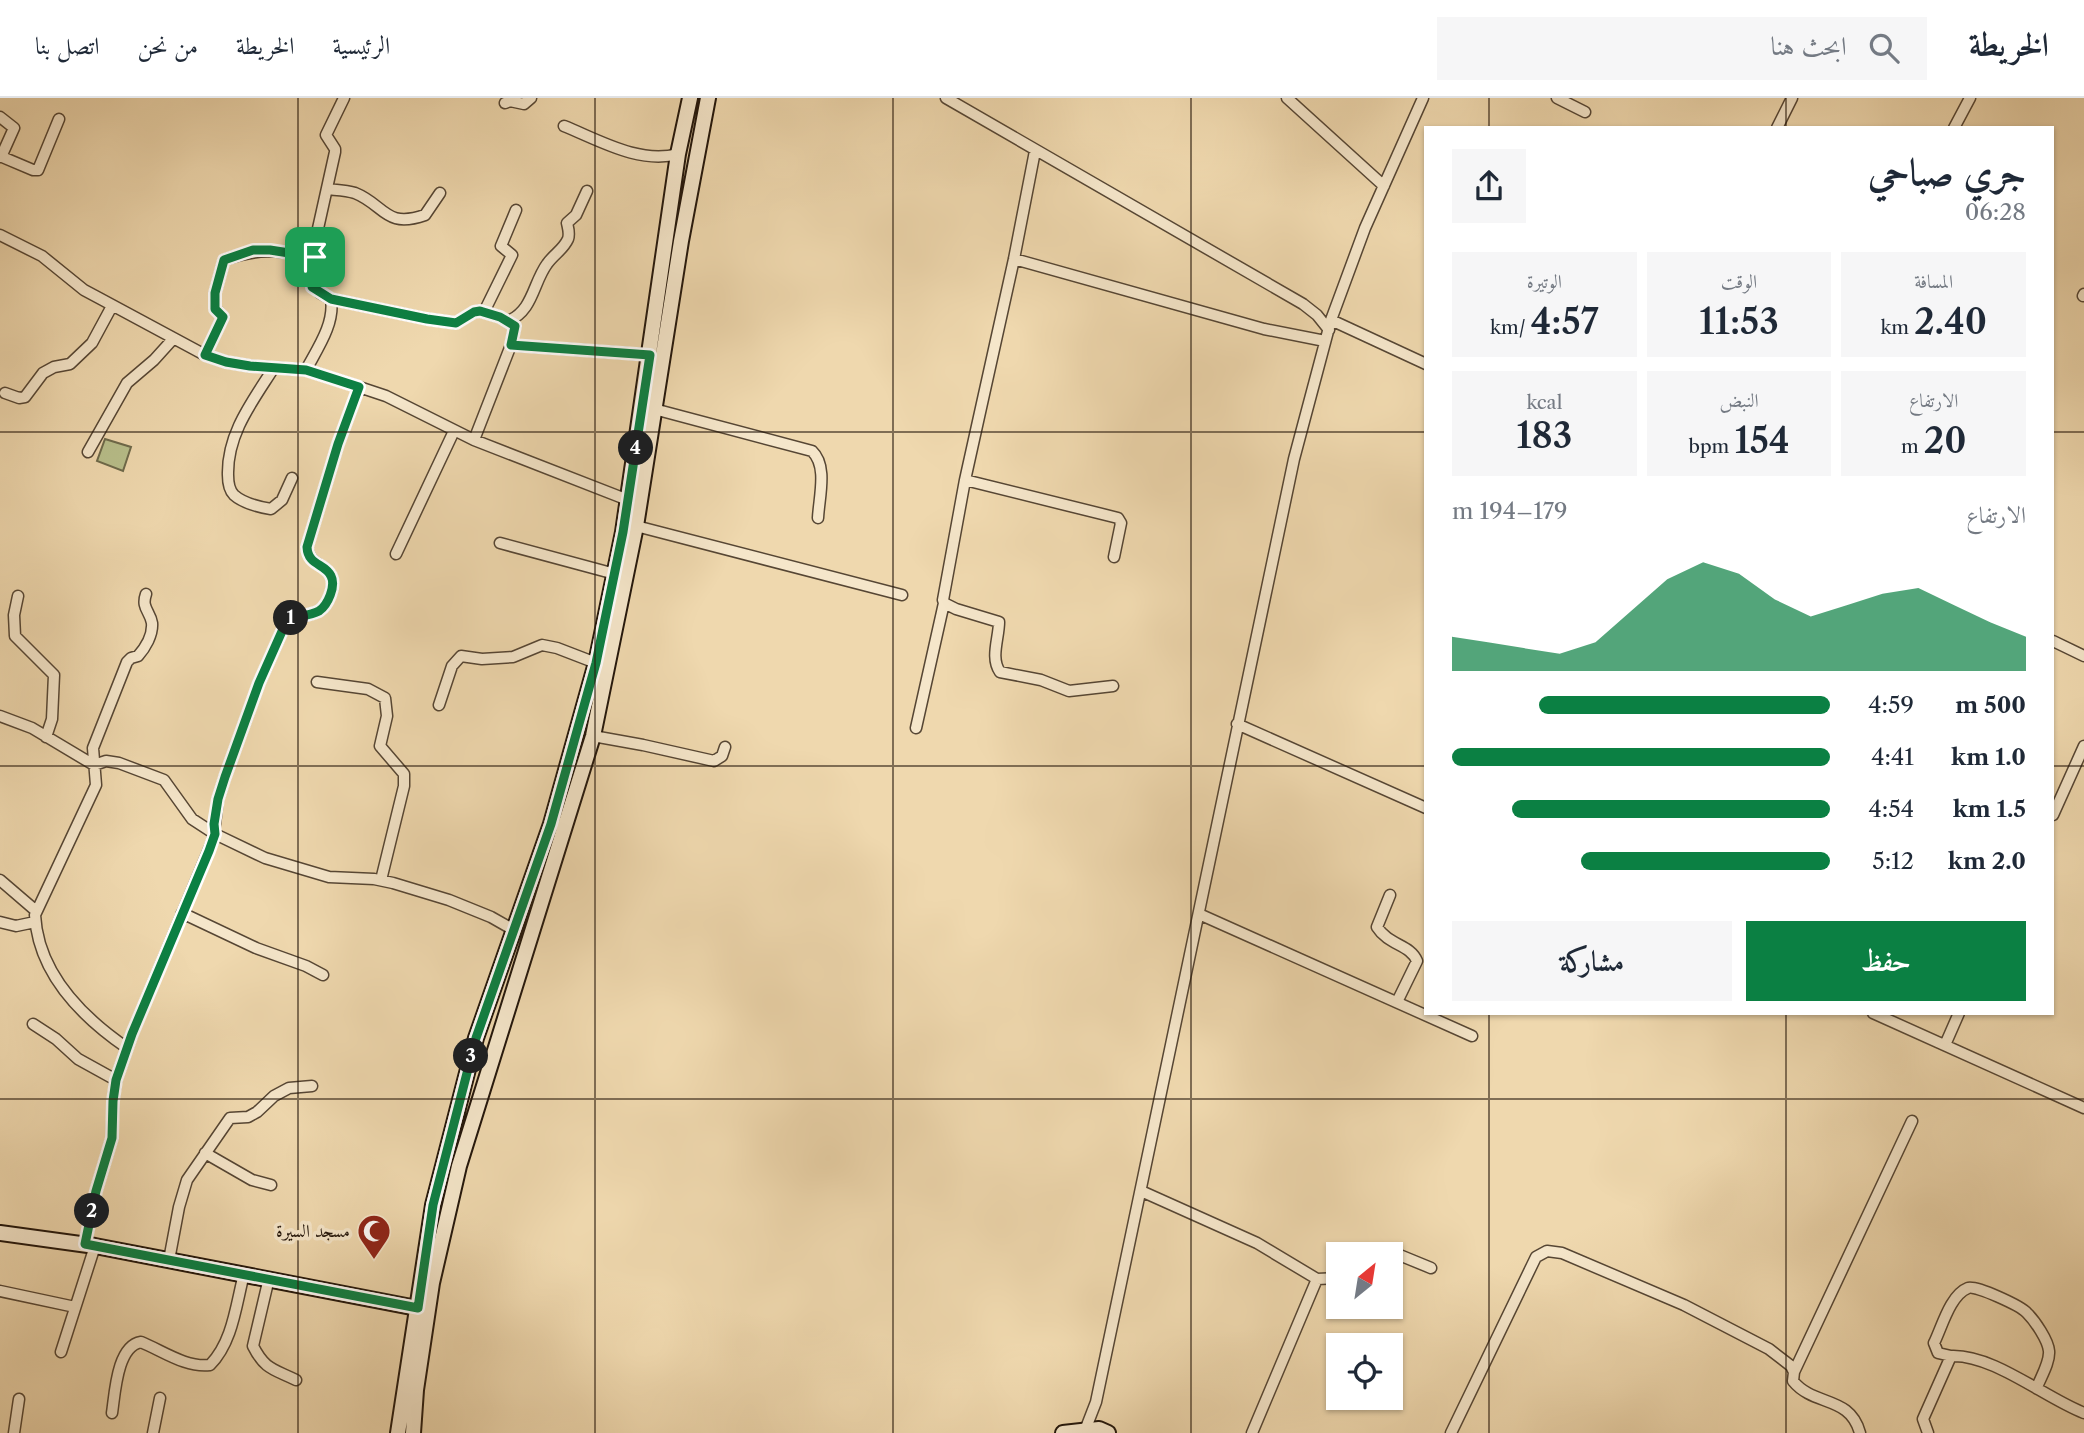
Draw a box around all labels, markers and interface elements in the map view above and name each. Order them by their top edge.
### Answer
search box [1437,17,1927,80]
text: الخريطة [1969,24,2049,65]
icon: search [1865,29,1903,67]
text: ابحث هنا [1770,30,1847,62]
text: اتصل بنا [35,31,99,60]
text: من نحن [137,31,198,60]
text: الخريطة [236,31,294,60]
text: الرئيسية [332,31,390,60]
text: جري صباحي [1868,148,2026,195]
button: share [1452,149,1526,223]
text: 06:28 [1965,198,2026,226]
pin [285,227,345,287]
icon: arrive [296,238,334,276]
text: الوتيرة [1527,270,1562,293]
text: الوقت [1721,270,1757,293]
text: المسافة [1914,270,1953,293]
text: 4:57 [1531,300,1599,343]
text: 11:53 [1699,300,1779,343]
text: 2.40 [1914,300,1987,343]
text: /km [1490,316,1531,339]
text: km [1880,316,1914,339]
text: النبض [1719,389,1759,412]
text: الارتفاع [1909,389,1958,412]
text: kcal [1526,391,1562,414]
text: 183 [1516,414,1572,457]
text: 154 [1734,419,1790,462]
text: 20 [1924,419,1966,462]
pin: 4 [618,430,654,466]
text: bpm [1688,435,1734,458]
text: m [1901,435,1924,458]
text: 4 [630,436,641,459]
text: 179–194 m [1452,497,1568,525]
text: الارتفاع [1966,501,2026,529]
pin: 1 [274,601,308,636]
text: 1 [286,606,295,629]
text: 4:59 [1868,691,1914,719]
text: 500 m [1955,691,2026,719]
text: 4:41 [1871,743,1914,771]
text: 1.0 km [1951,743,2026,771]
text: 4:54 [1868,795,1914,823]
text: 1.5 km [1953,795,2026,823]
text: 5:12 [1872,847,1914,875]
text: 2.0 km [1948,847,2026,875]
button: مشاركة [1452,921,1732,1001]
button: حفظ [1746,921,2026,1001]
pin: 3 [454,1038,489,1074]
text: 3 [465,1044,476,1067]
pin: 2 [74,1194,110,1228]
text: 2 [86,1199,97,1222]
mosque icon: مسجد السيرة [355,1212,393,1261]
place label: مسجد السيرة [276,1220,350,1242]
north arrow [1326,1242,1404,1320]
map controls [1326,1242,1403,1410]
button: locate [1326,1333,1403,1410]

